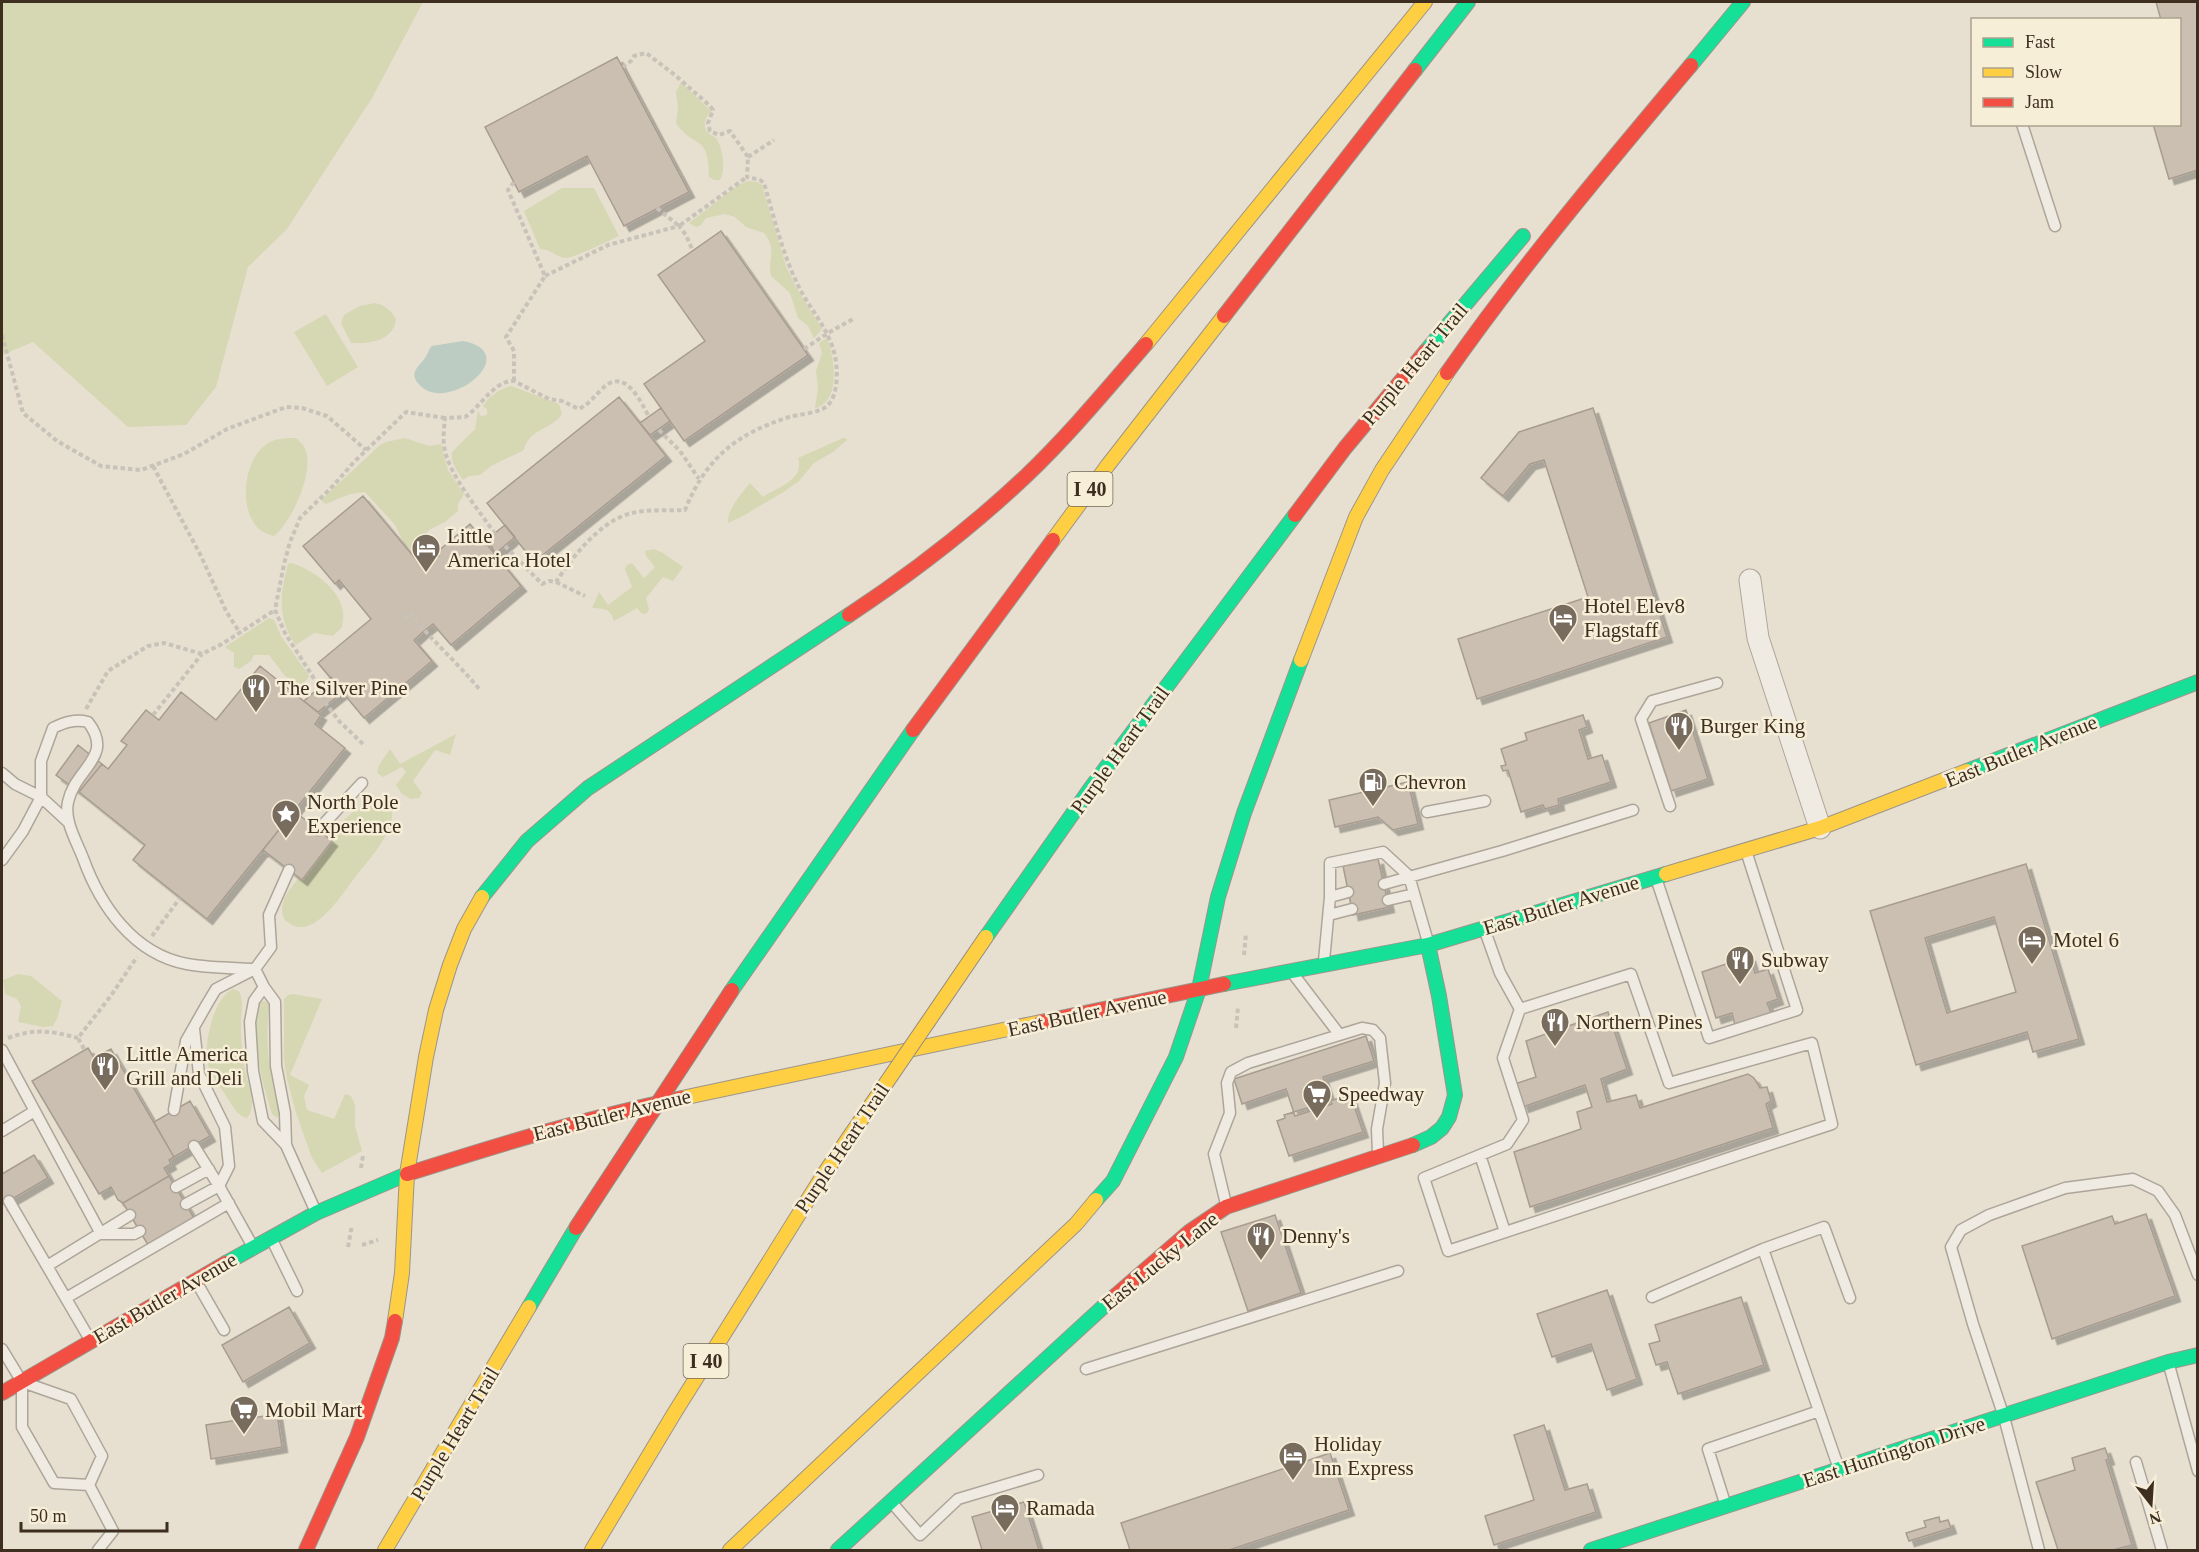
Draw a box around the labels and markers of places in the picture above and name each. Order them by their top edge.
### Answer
place label: Little America Hotel [447,524,571,572]
hotel icon: Little America Hotel [410,532,442,574]
place label: Hotel Elev8 Flagstaff [1584,594,1685,642]
hotel icon: Hotel Elev8 Flagstaff [1547,602,1579,644]
restaurant icon: The Silver Pine [240,672,272,714]
place label: The Silver Pine [277,676,408,700]
restaurant icon: Burger King [1663,710,1695,752]
place label: Burger King [1700,714,1806,738]
fuel station icon: Chevron [1357,766,1389,808]
place label: Chevron [1394,770,1467,794]
place label: North Pole Experience [307,790,401,838]
place icon: North Pole Experience [270,798,302,840]
hotel icon: Motel 6 [2016,924,2048,966]
place label: Motel 6 [2053,928,2119,952]
restaurant icon: Subway [1724,944,1756,986]
place label: Subway [1761,948,1829,972]
restaurant icon: Northern Pines [1539,1006,1571,1048]
place label: Northern Pines [1576,1010,1703,1034]
place label: Little America Grill and Deli [126,1042,249,1090]
restaurant icon: Little America Grill and Deli [89,1050,121,1092]
supermarket icon: Speedway [1301,1078,1333,1120]
place label: Speedway [1338,1082,1425,1106]
restaurant icon: Denny's [1245,1220,1277,1262]
place label: Denny's [1282,1224,1350,1248]
supermarket icon: Mobil Mart [228,1394,260,1436]
place label: Mobil Mart [265,1398,363,1422]
place label: Holiday Inn Express [1314,1432,1414,1480]
hotel icon: Holiday Inn Express [1277,1440,1309,1482]
hotel icon: Ramada [989,1492,1021,1534]
place label: Ramada [1026,1496,1095,1520]

